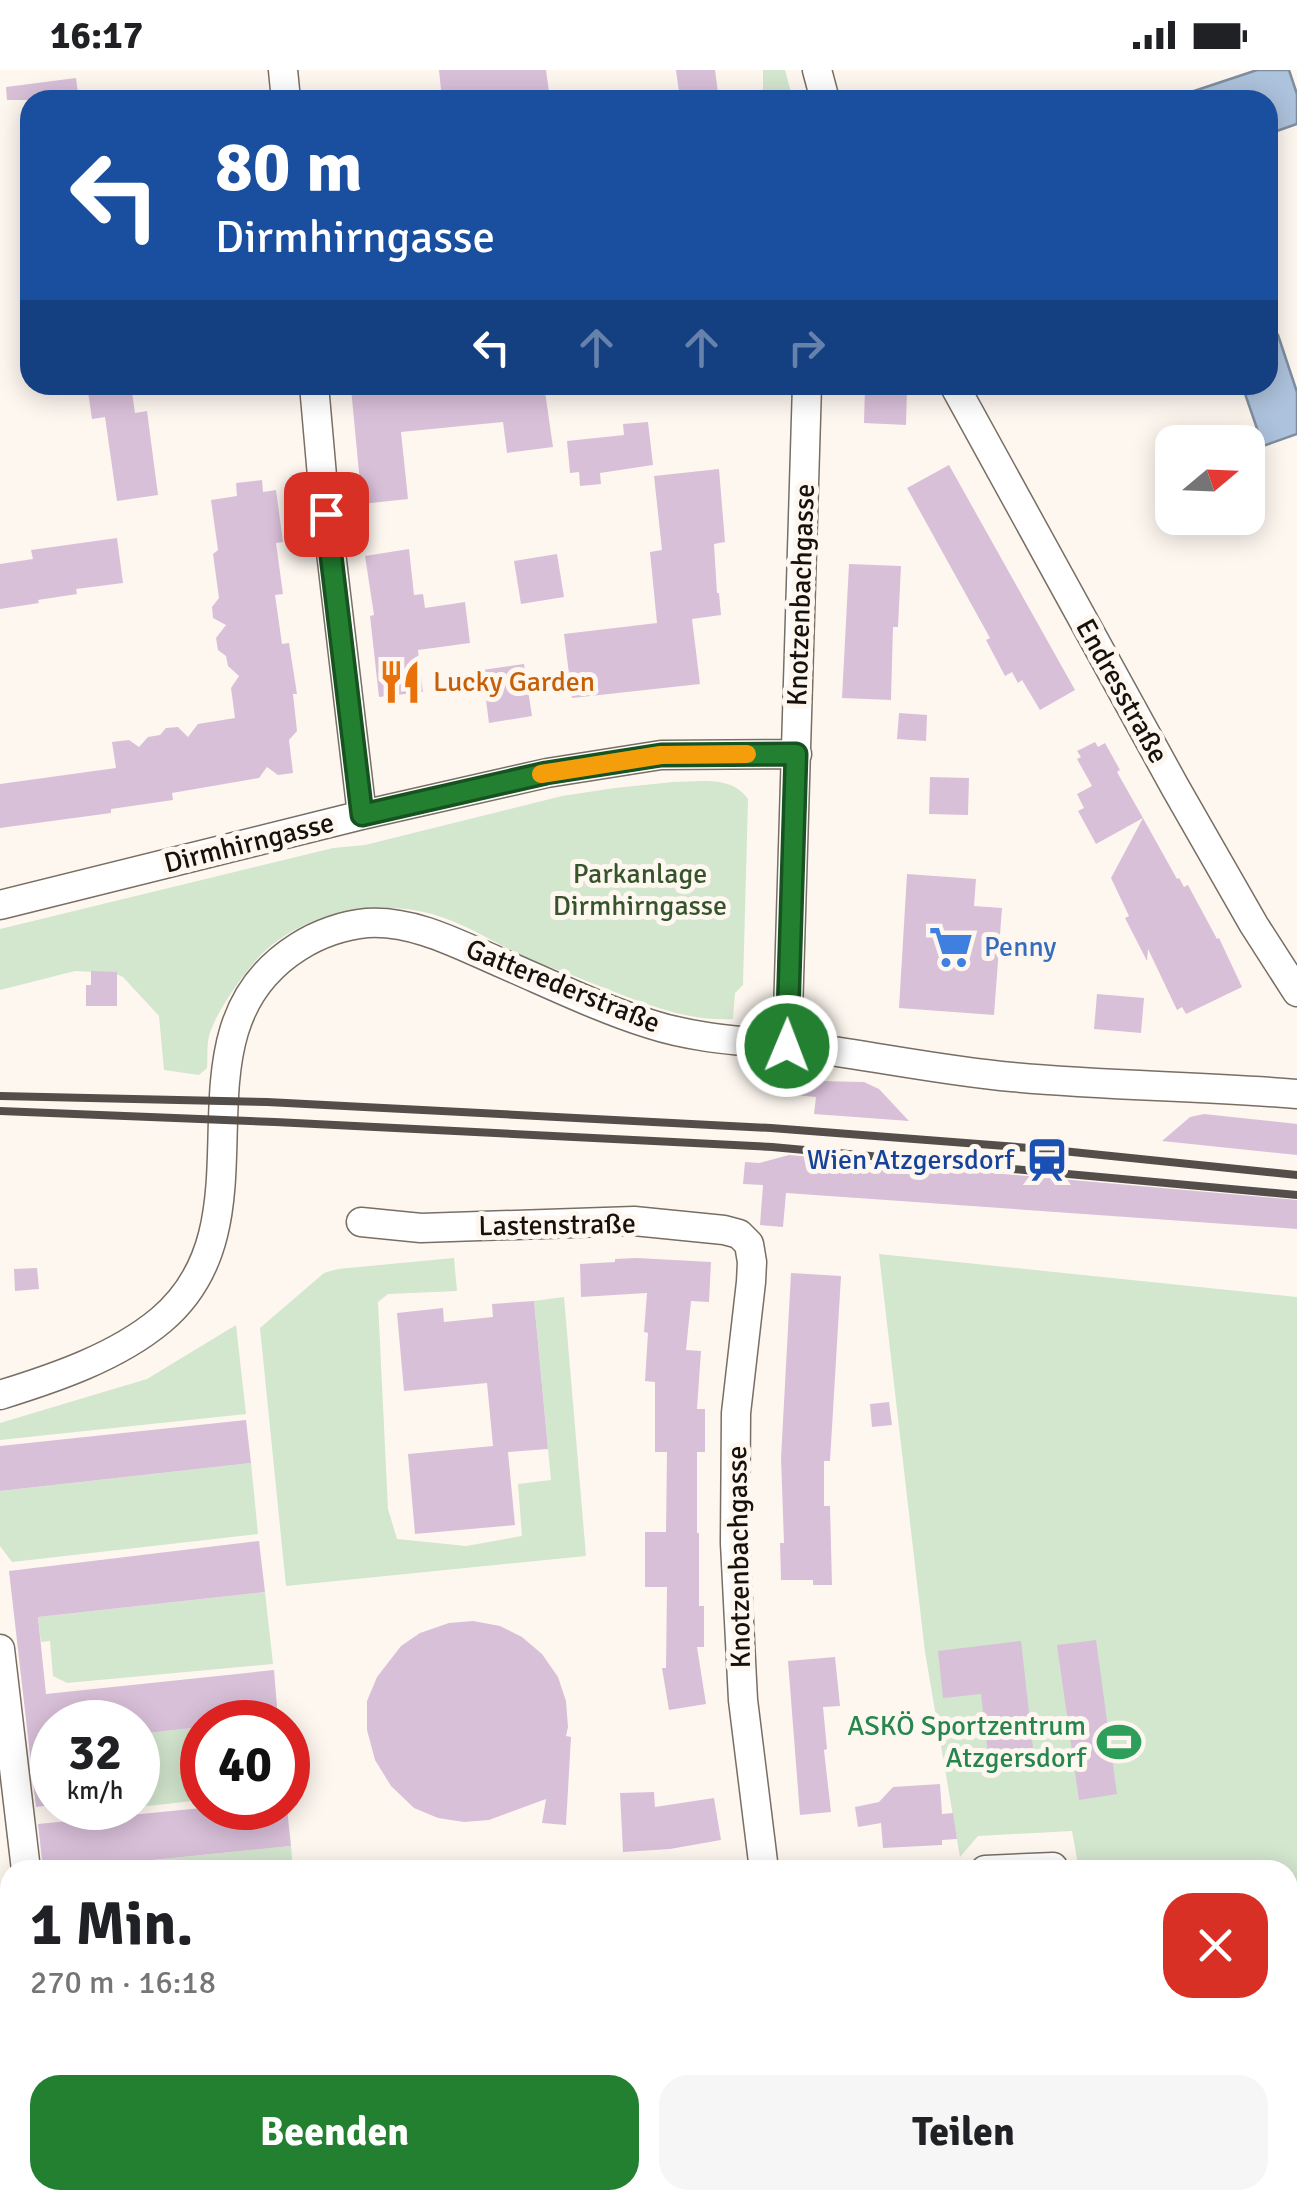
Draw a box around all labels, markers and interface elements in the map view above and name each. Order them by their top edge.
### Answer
text: 16:17 [50,12,143,59]
text: 80 m [215,124,363,210]
icon: left [50,130,180,260]
text: Dirmhirngasse [215,210,495,265]
icon: left [464,320,519,375]
icon: ahead [569,320,624,375]
icon: ahead [674,320,729,375]
icon: right [779,320,834,375]
north arrow [1155,425,1265,535]
map controls [1155,425,1265,535]
pin [284,472,369,557]
street label: Knotzenbachgasse [780,483,822,707]
icon: arrive [299,487,354,542]
street label: Endresstraße [1068,613,1176,769]
restaurant icon: Lucky Garden [376,658,424,706]
place label: Lucky Garden [433,665,595,699]
street label: Dirmhirngasse [160,805,338,881]
park label: Parkanlage Dirmhirngasse [553,857,727,923]
supermarket icon: Penny [927,923,975,971]
place label: Penny [984,930,1056,964]
street label: Gatterederstraße [461,932,665,1040]
position arrow [735,994,839,1098]
station icon: Wien Atzgersdorf [1023,1136,1071,1184]
place label: Wien Atzgersdorf [807,1143,1016,1177]
street label: Lastenstraße [478,1207,636,1243]
street label: Knotzenbachgasse [720,1445,758,1669]
speed limit sign: 40 [180,1700,310,1830]
place label: ASKÖ Sportzentrum Atzgersdorf [847,1709,1088,1775]
sports icon: ASKÖ Sportzentrum Atzgersdorf [1095,1718,1143,1766]
text: 32 [68,1722,122,1784]
text: km/h [67,1775,123,1806]
text: 1 Min. [30,1888,194,1962]
button: close [1163,1893,1268,1998]
text: 270 m · 16:18 [30,1963,216,2002]
button: Beenden [30,2075,639,2190]
button: Teilen [659,2075,1268,2190]

